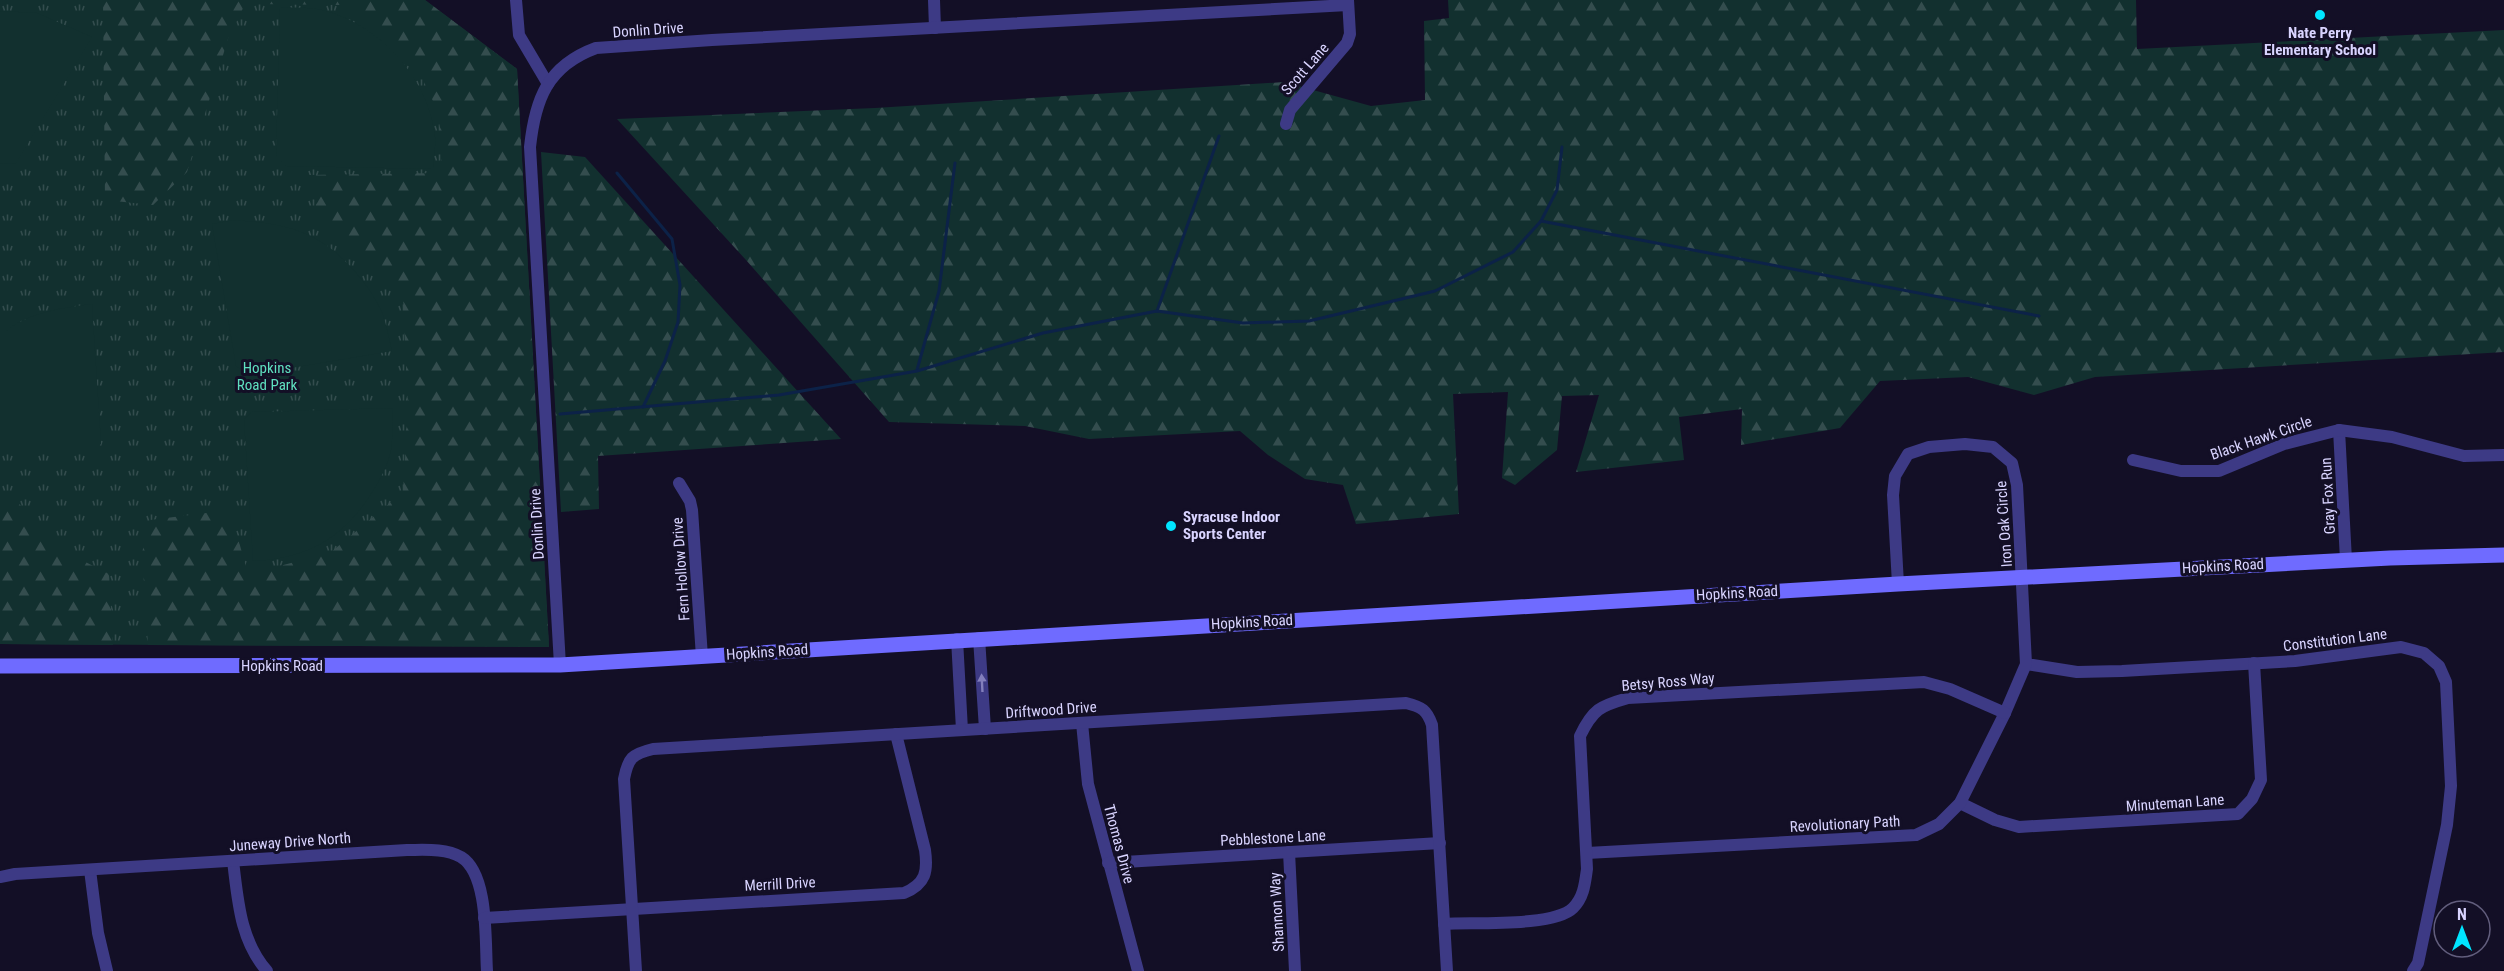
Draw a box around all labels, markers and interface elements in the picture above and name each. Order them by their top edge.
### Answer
marker: Nate Perry Elementary School [2313,8,2327,22]
street label: Donlin Drive [612,19,684,41]
place label: Nate Perry Elementary School [2264,24,2376,59]
street label: Scott Lane [1277,39,1333,99]
park label: Hopkins Road Park [237,359,297,394]
street label: Black Hawk Circle [2208,412,2314,464]
street label: Gray Fox Run [2317,457,2339,535]
street label: Iron Oak Circle [1992,480,2016,568]
street label: Donlin Drive [526,488,548,560]
place label: Syracuse Indoor Sports Center [1183,508,1280,543]
street label: Fern Hollow Drive [668,517,694,621]
marker: Syracuse Indoor Sports Center [1164,519,1178,533]
street label: Hopkins Road [2182,555,2264,577]
street label: Hopkins Road [1696,582,1778,604]
street label: Hopkins Road [1211,611,1293,633]
street label: Constitution Lane [2282,625,2388,655]
street label: Hopkins Road [725,640,809,664]
street label: Hopkins Road [241,657,323,675]
street label: Betsy Ross Way [1621,669,1715,695]
one-way arrow [978,674,987,693]
street label: Driftwood Drive [1005,698,1097,722]
street label: Minuteman Lane [2125,791,2225,815]
street label: Thomas Drive [1100,802,1138,886]
street label: Revolutionary Path [1789,812,1901,836]
street label: Pebblestone Lane [1220,826,1326,850]
street label: Juneway Drive North [228,829,352,855]
street label: Shannon Way [1266,872,1288,952]
street label: Merrill Drive [744,873,816,895]
north arrow [2432,899,2492,959]
text: N [2457,905,2467,924]

